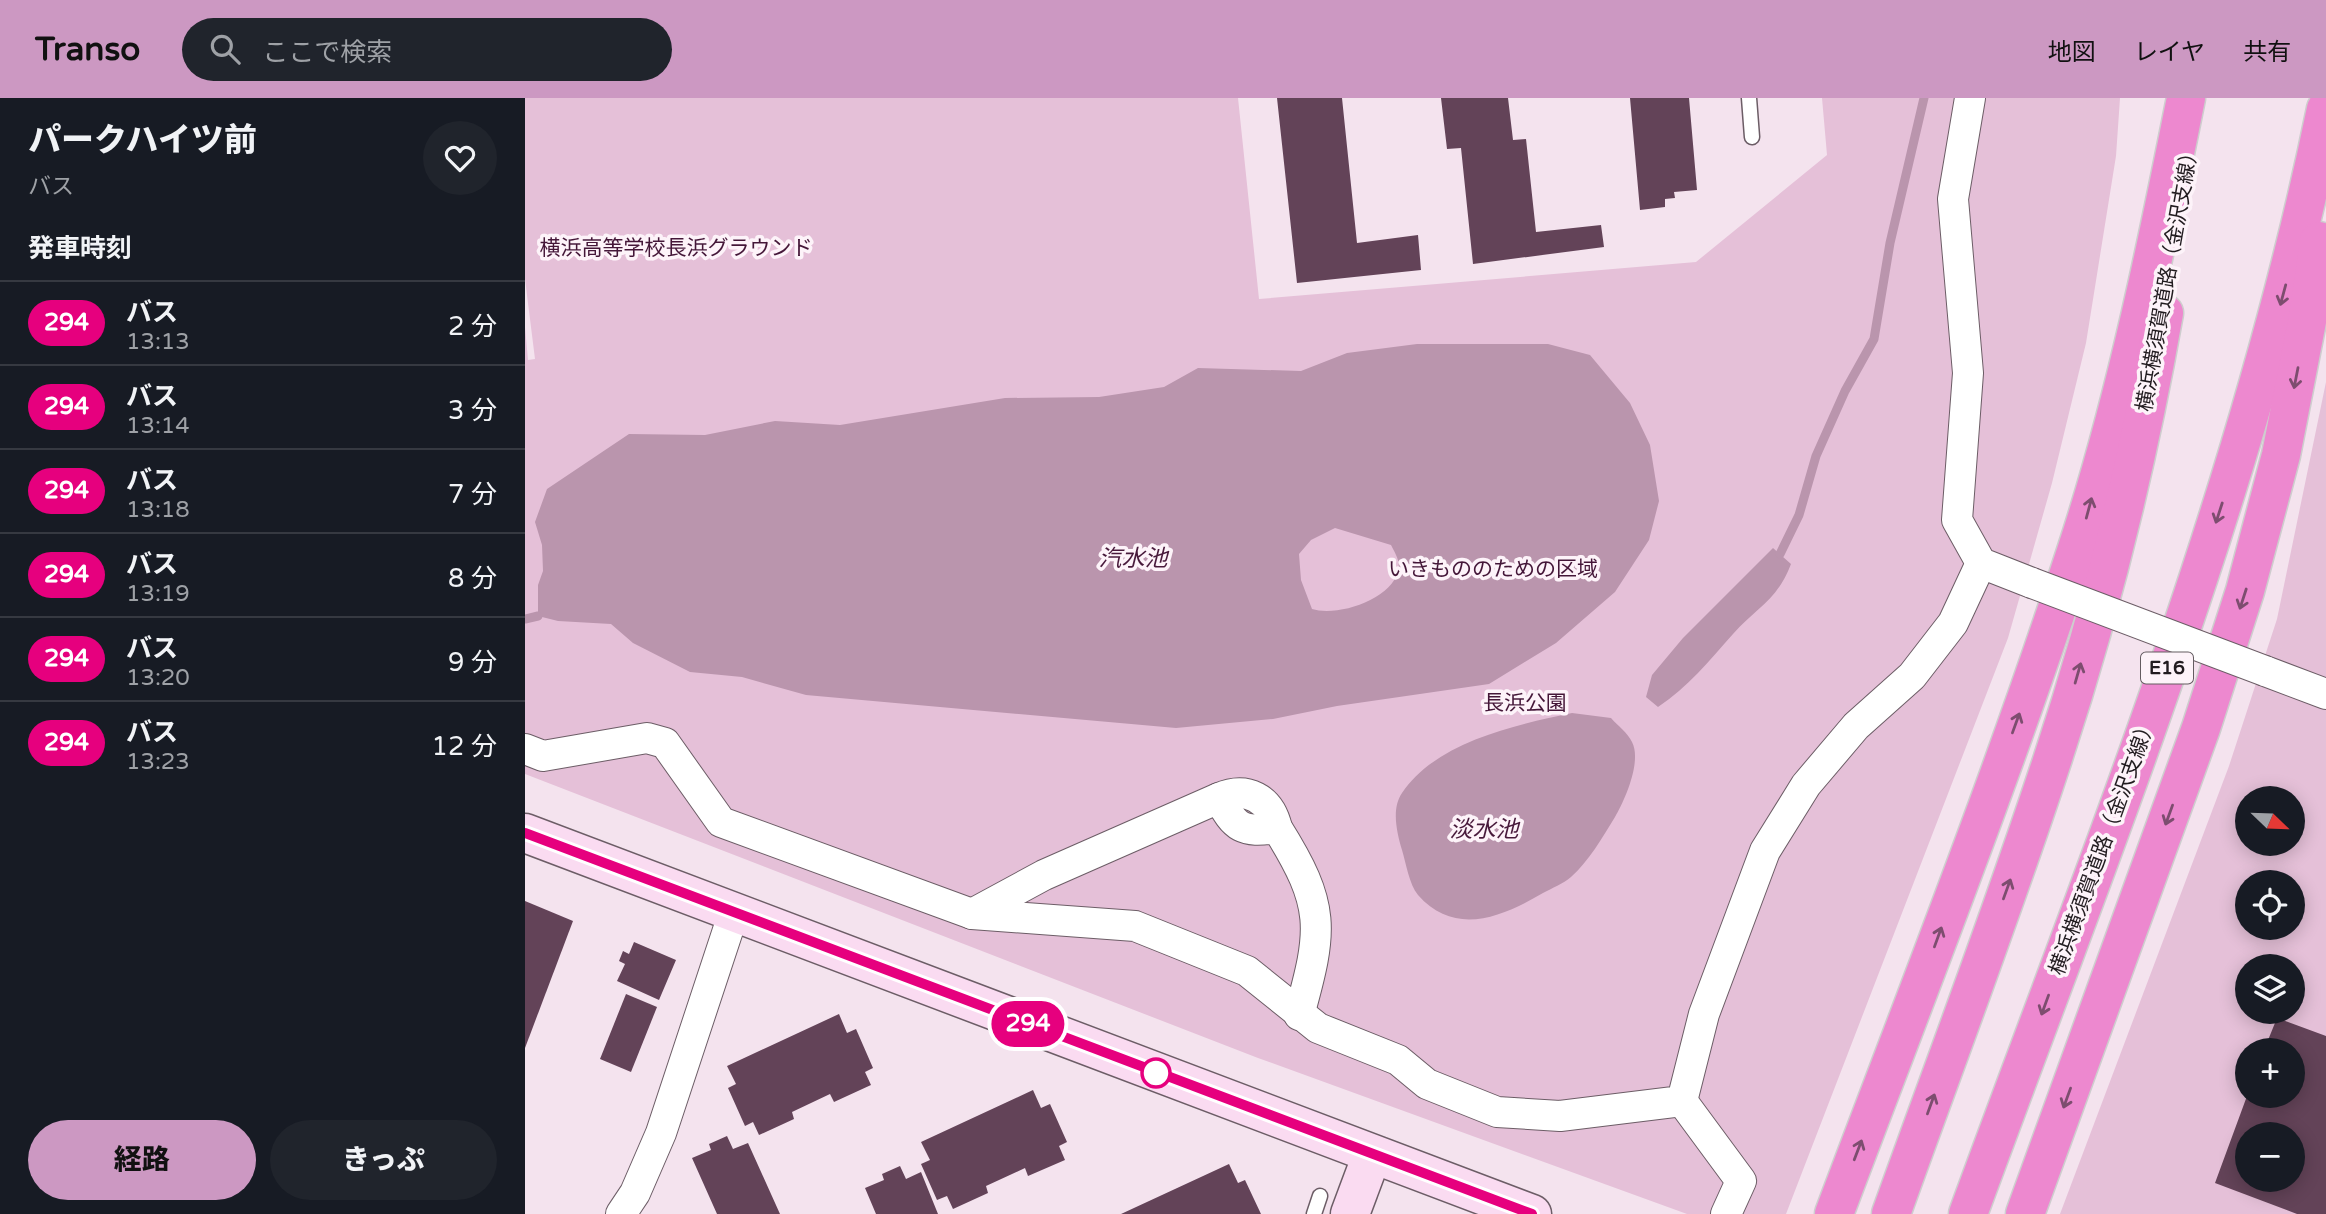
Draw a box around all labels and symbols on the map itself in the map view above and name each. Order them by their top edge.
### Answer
street label: 横浜横須賀道路（金沢支線） [2132,140,2204,414]
park label: 横浜高等学校長浜グラウンド [540,236,813,261]
one-way arrow [2276,283,2289,306]
one-way arrow [2288,366,2302,389]
one-way arrow [2083,497,2096,519]
one-way arrow [2212,502,2224,524]
water label: 汽水池 [1099,545,1170,573]
park label: いきもののための区域 [1388,557,1598,582]
one-way arrow [2235,588,2248,610]
road number: E16 [2141,652,2193,684]
one-way arrow [2072,662,2085,685]
park label: 長浜公園 [1483,691,1567,716]
one-way arrow [2010,713,2023,735]
street label: 横浜横須賀道路（金沢支線） [2045,713,2161,979]
north arrow [2235,786,2305,856]
one-way arrow [2162,803,2175,825]
water label: 淡水池 [1450,816,1521,844]
one-way arrow [2002,879,2014,901]
one-way arrow [1933,927,1945,949]
one-way arrow [2037,993,2050,1015]
line badge: 294 [988,1001,1068,1047]
unlabelled marker [1141,1058,1171,1088]
one-way arrow [2060,1086,2072,1108]
one-way arrow [1925,1093,1938,1115]
one-way arrow [1853,1140,1865,1162]

